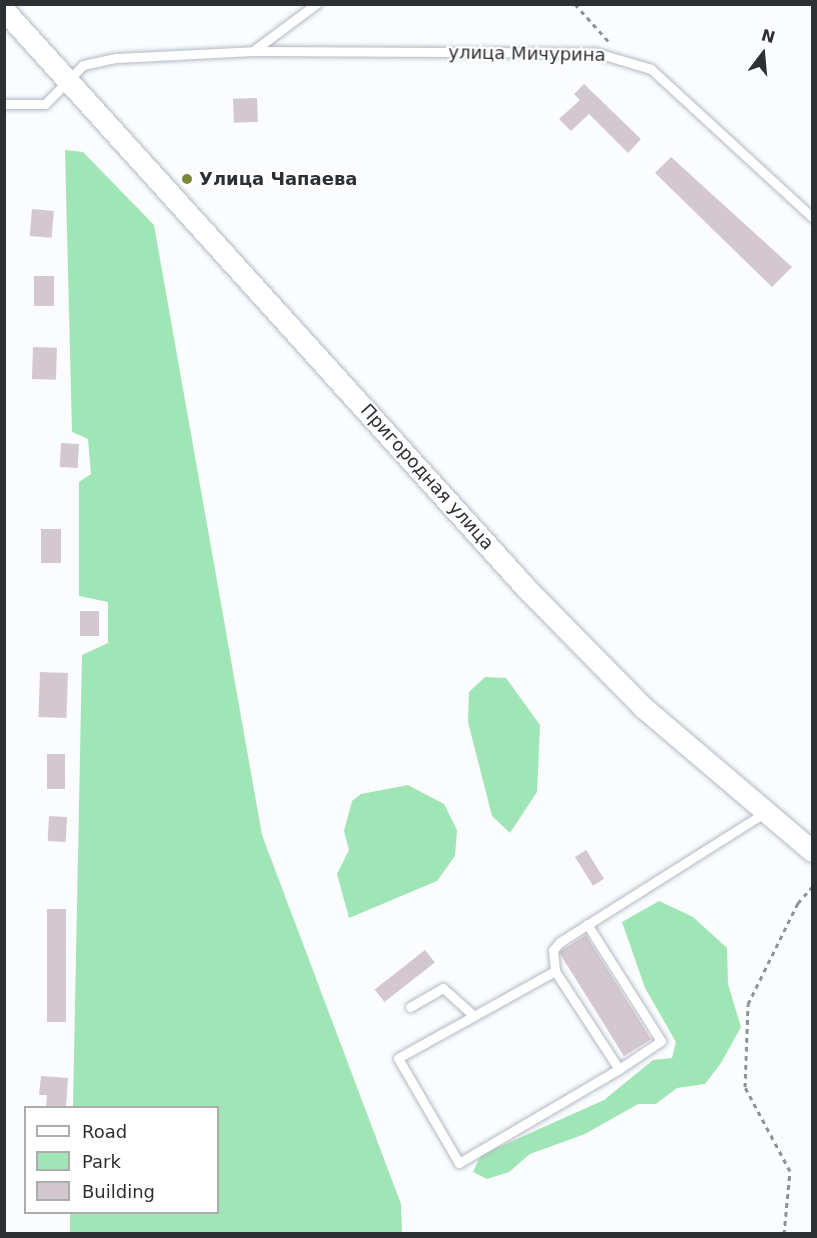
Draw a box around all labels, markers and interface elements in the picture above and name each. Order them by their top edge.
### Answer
north arrow [733,24,793,84]
text: N [759,25,777,47]
street label: улица Мичурина [448,42,606,66]
place label: Улица Чапаева [199,168,357,190]
marker: Улица Чапаева [180,172,194,186]
street label: Пригородная улица [356,400,498,554]
legend [24,1106,219,1214]
text: Road [82,1121,127,1142]
text: Park [82,1151,121,1172]
text: Building [82,1181,155,1202]

